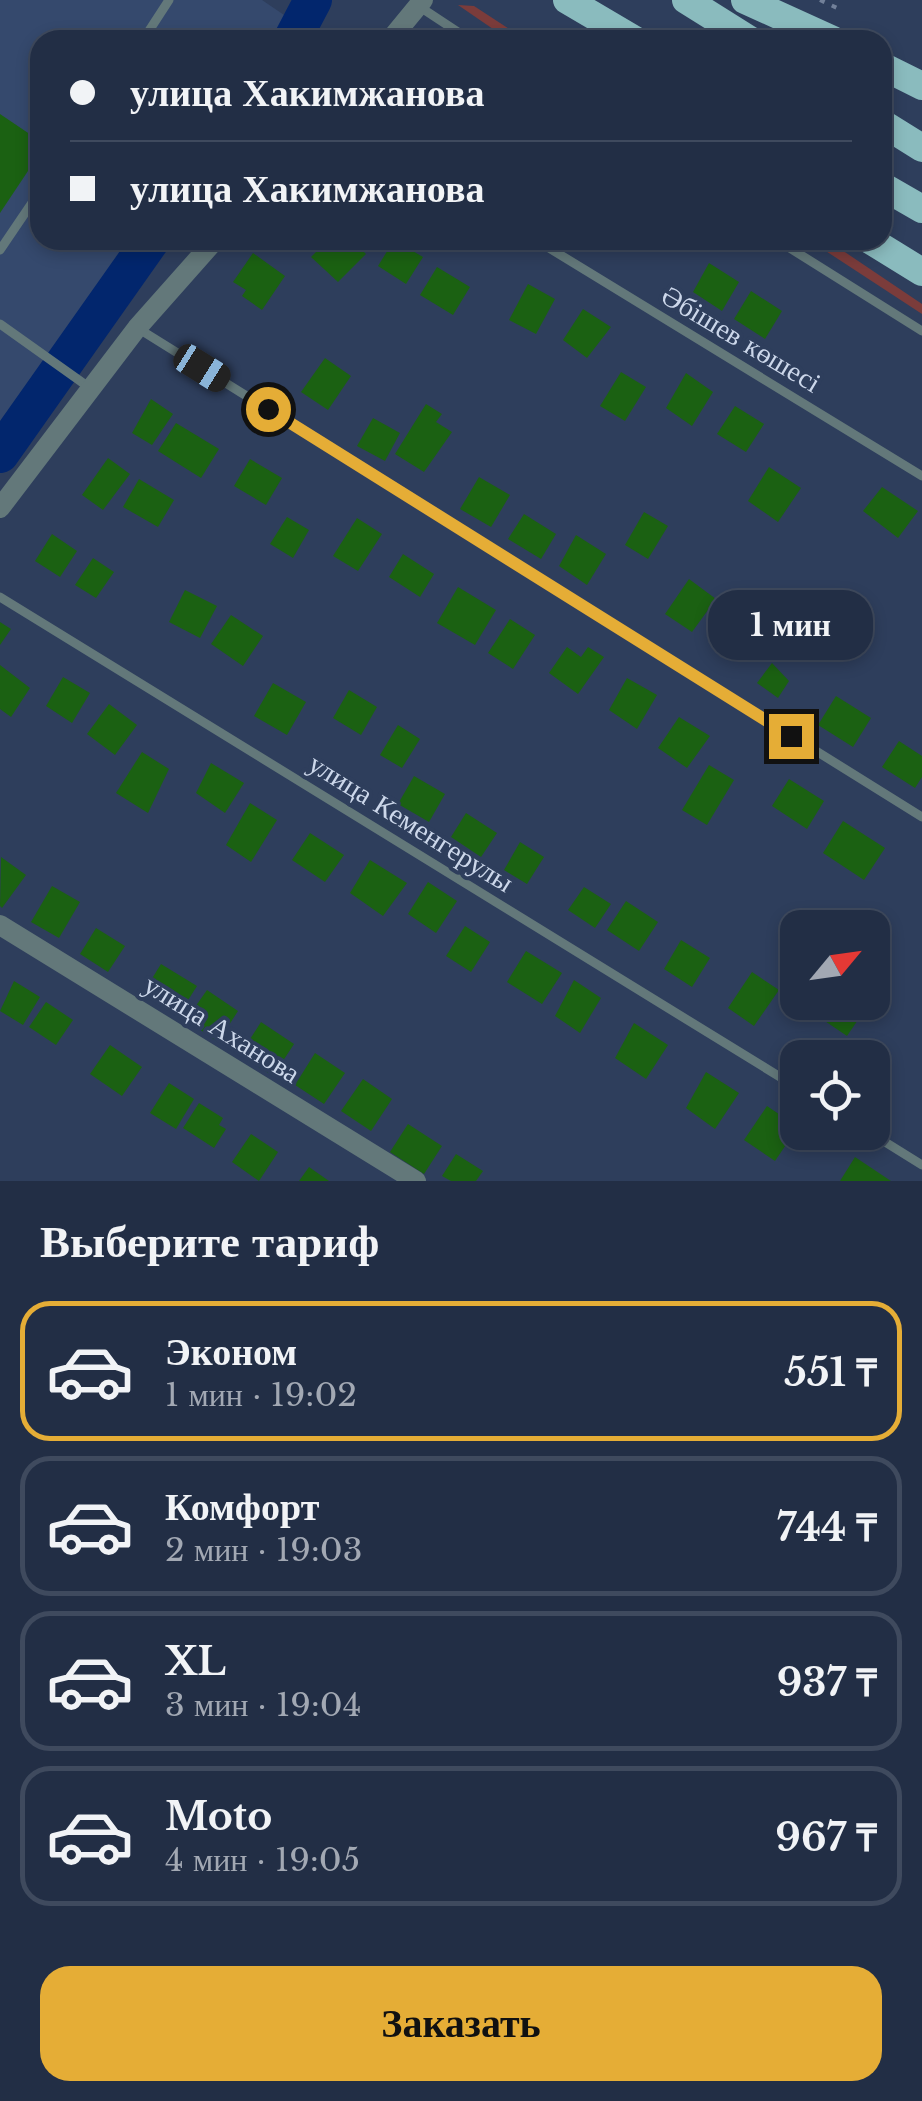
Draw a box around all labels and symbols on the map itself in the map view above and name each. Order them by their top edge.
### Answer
street label: Әбішев көшесі [655,278,827,400]
car [169,339,235,397]
route start [246,387,291,432]
callout: 1 мин [708,591,874,661]
route end [769,714,814,759]
street label: улица Кеменгерулы [302,746,520,900]
north arrow [780,910,890,1020]
street label: улица Аханова [137,967,307,1091]

